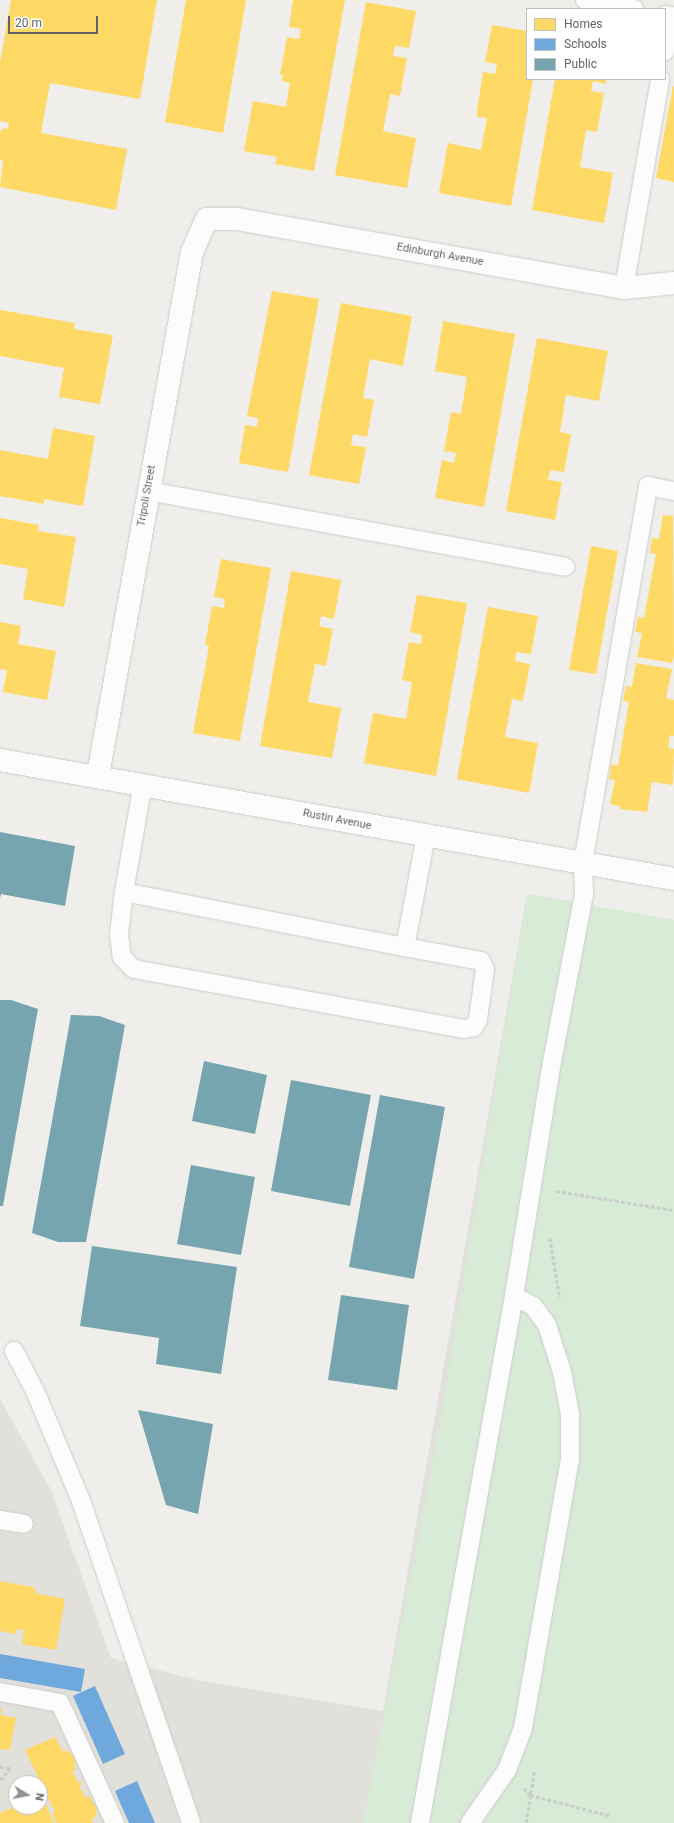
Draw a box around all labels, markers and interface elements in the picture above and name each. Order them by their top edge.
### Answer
scale bar [10,8,100,34]
legend [526,8,666,80]
text: 20 m [15,16,42,30]
text: Homes [564,17,602,31]
text: Schools [564,37,607,51]
text: Public [564,57,597,71]
street label: Edinburgh Avenue [396,241,484,269]
street label: Tripoli Street [135,464,159,528]
street label: Rustin Avenue [302,807,372,833]
north arrow [8,1775,48,1815]
text: N [32,1792,46,1802]

